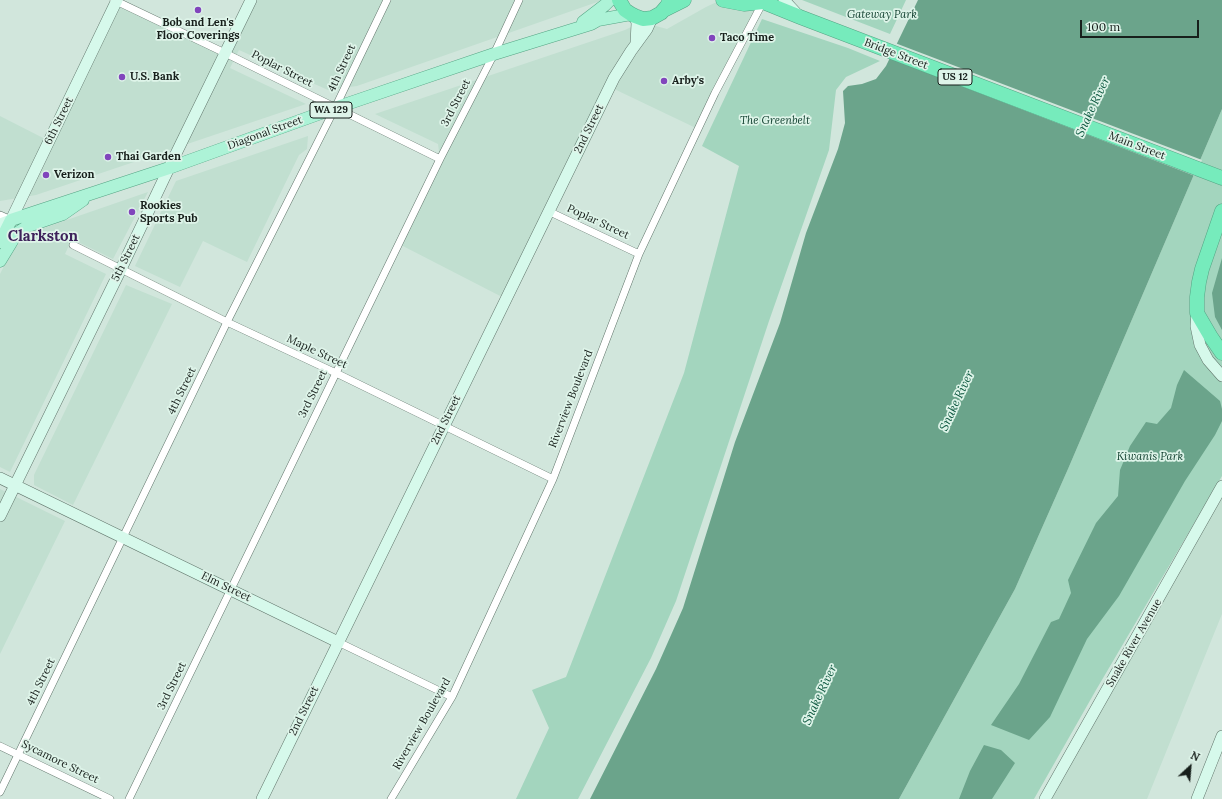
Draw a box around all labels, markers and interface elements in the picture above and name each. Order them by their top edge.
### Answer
marker: Bob and Len's Floor Coverings [193,5,203,15]
park label: Gateway Park [847,8,917,22]
scale bar [1082,12,1201,38]
place label: Bob and Len's Floor Coverings [156,16,240,42]
text: 100 m [1087,19,1120,34]
place label: Taco Time [720,31,774,45]
marker: Taco Time [707,33,717,43]
street label: Bridge Street [862,36,930,72]
street label: 4th Street [325,42,359,94]
street label: Poplar Street [249,48,315,90]
road number: US 12 [938,69,972,85]
place label: U.S. Bank [130,70,179,84]
marker: U.S. Bank [117,72,127,82]
place label: Arby's [672,74,704,88]
water label: Snake River [1073,75,1113,139]
marker: Arby's [659,76,669,86]
street label: 3rd Street [438,77,474,129]
street label: 6th Street [42,95,76,147]
road number: WA 129 [310,102,352,118]
street label: 2nd Street [571,102,607,156]
street label: Diagonal Street [226,113,304,153]
park label: The Greenbelt [740,114,810,128]
street label: Main Street [1107,129,1167,163]
place label: Thai Garden [116,150,181,164]
marker: Thai Garden [103,152,113,162]
place label: Verizon [54,168,95,182]
marker: Verizon [41,170,51,180]
place label: Rookies Sports Pub [140,199,197,225]
street label: Poplar Street [565,202,631,242]
marker: Rookies Sports Pub [127,207,137,217]
district label: Clarkston [8,228,78,246]
street label: 5th Street [109,232,143,284]
street label: Maple Street [285,332,349,372]
street label: Riverview Boulevard [546,348,596,450]
street label: 4th Street [165,365,199,417]
street label: 3rd Street [296,368,330,420]
water label: Snake River [937,369,977,433]
street label: 2nd Street [428,393,464,447]
park label: Kiwanis Park [1117,450,1183,464]
street label: Elm Street [199,569,253,605]
street label: Snake River Avenue [1103,597,1165,689]
street label: 4th Street [24,656,58,708]
street label: 3rd Street [155,660,189,712]
water label: Snake River [800,663,840,727]
street label: Riverview Boulevard [390,676,454,772]
street label: 2nd Street [286,684,322,738]
street label: Sycamore Street [19,738,101,786]
north arrow [1170,747,1210,787]
text: N [1188,748,1202,764]

